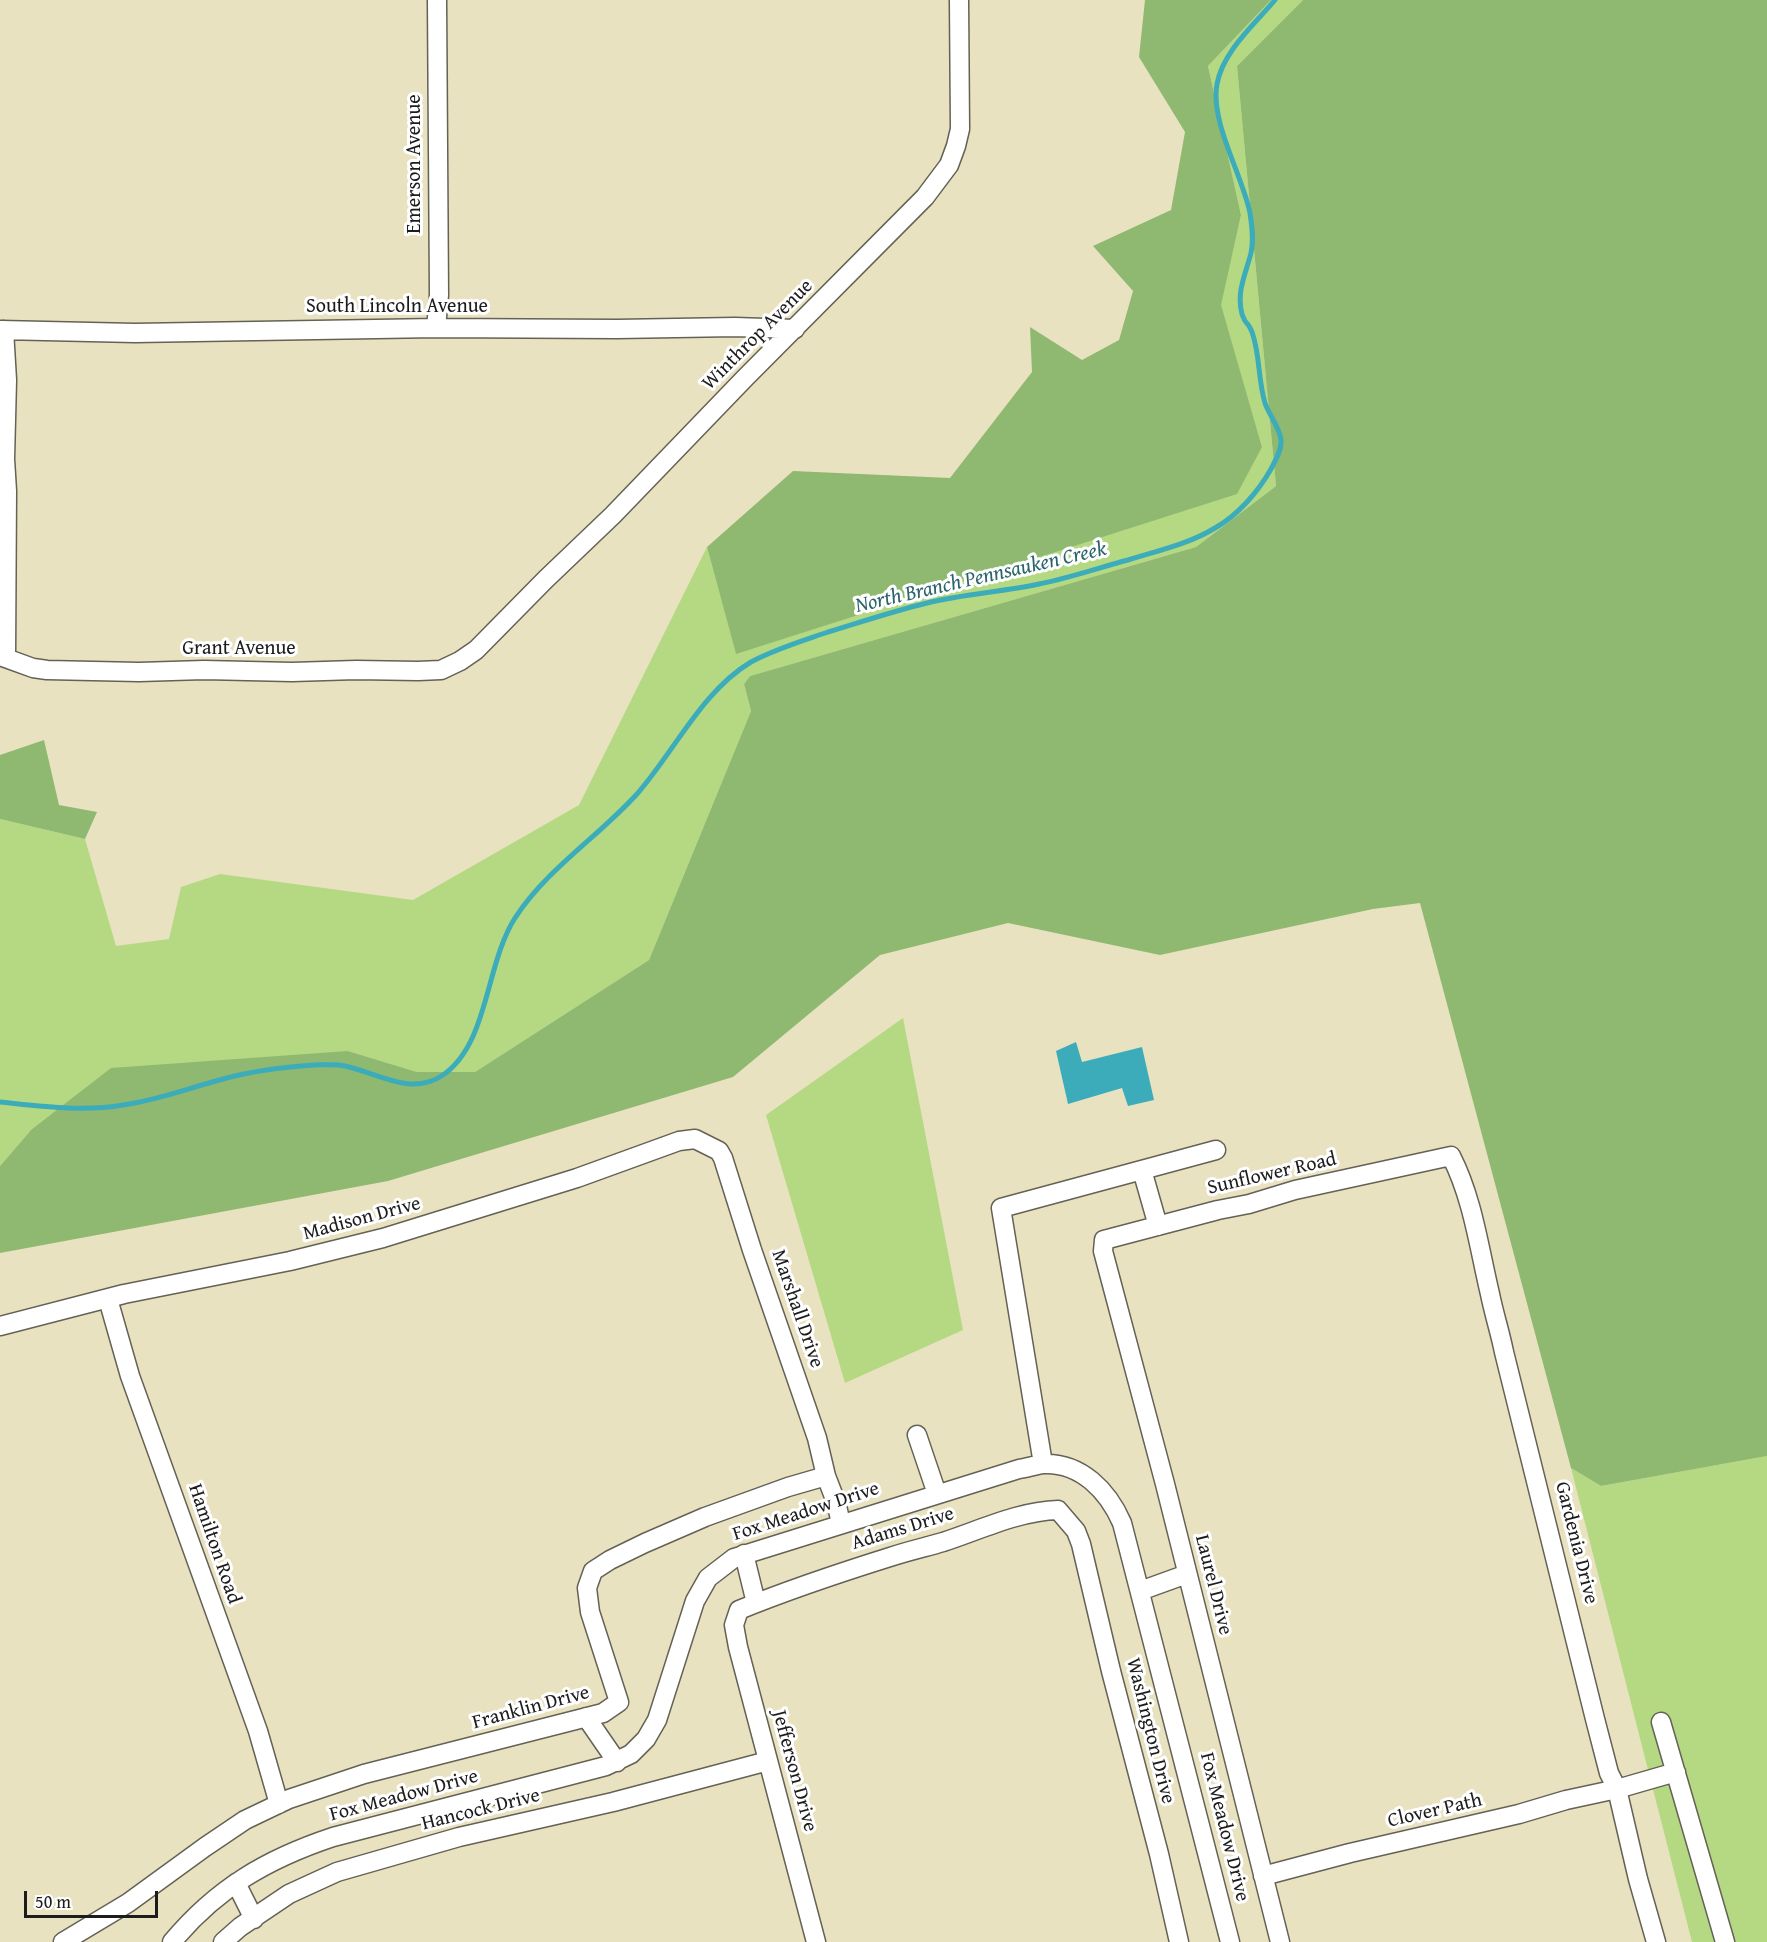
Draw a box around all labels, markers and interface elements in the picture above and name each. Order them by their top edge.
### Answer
street label: Emerson Avenue [403,94,427,234]
street label: Winthrop Avenue [698,275,818,395]
street label: South Lincoln Avenue [306,295,488,319]
water label: North Branch Pennsauken Creek [853,537,1109,619]
street label: Grant Avenue [182,637,296,661]
street label: Sunflower Road [1205,1148,1339,1200]
street label: Madison Drive [301,1192,423,1246]
street label: Marshall Drive [766,1247,828,1371]
street label: Fox Meadow Drive [730,1477,882,1547]
street label: Gardenia Drive [1549,1479,1603,1607]
street label: Hamilton Road [182,1481,246,1607]
street label: Adams Drive [849,1502,957,1556]
street label: Laurel Drive [1189,1532,1237,1638]
street label: Washington Drive [1120,1656,1180,1806]
street label: Franklin Drive [470,1681,592,1735]
street label: Jefferson Drive [766,1708,822,1834]
street label: Fox Meadow Drive [1194,1750,1254,1904]
street label: Fox Meadow Drive [327,1765,481,1827]
street label: Hancock Drive [419,1784,543,1836]
street label: Clover Path [1385,1788,1485,1834]
scale bar [27,1879,160,1917]
text: 50 m [35,1888,71,1915]

